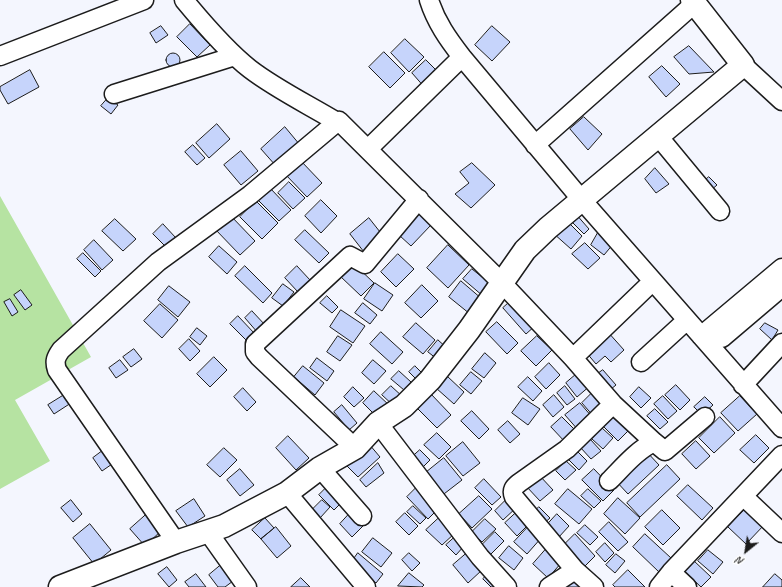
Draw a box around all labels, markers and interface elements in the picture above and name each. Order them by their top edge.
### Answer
north arrow [726,531,766,571]
text: N [734,554,746,569]

